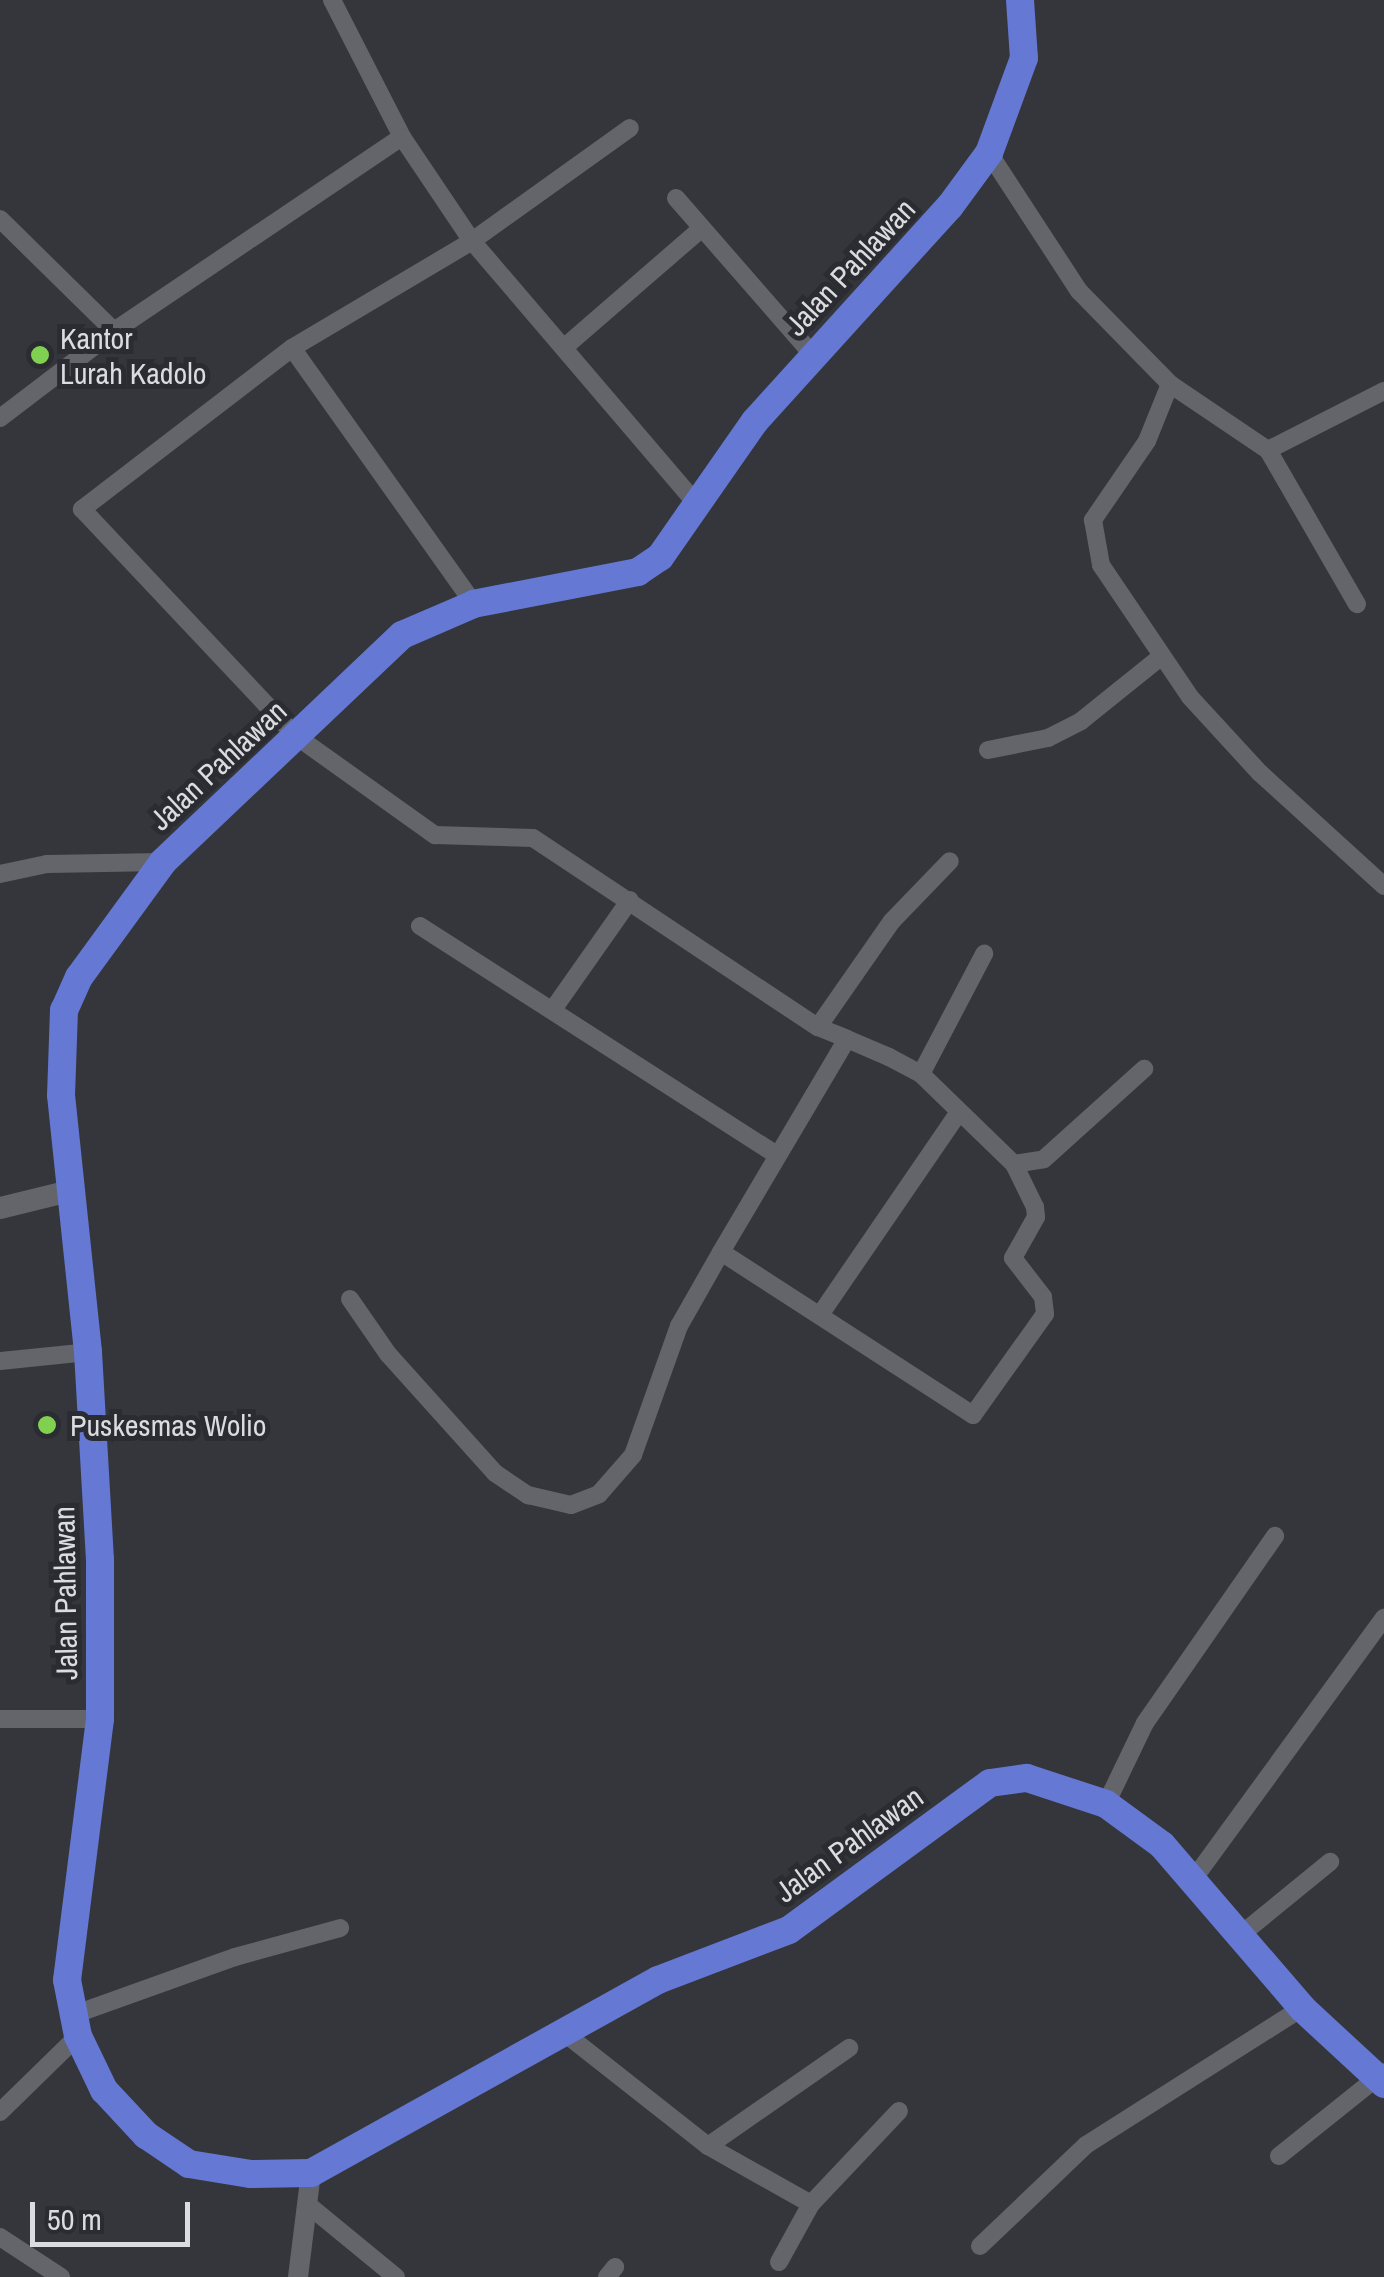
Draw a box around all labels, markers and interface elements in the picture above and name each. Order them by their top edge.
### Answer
street label: Jalan Pahlawan [778,191,922,343]
place label: Kantor Lurah Kadolo [60,320,206,390]
marker: Kantor Lurah Kadolo [29,344,51,366]
street label: Jalan Pahlawan [142,693,294,837]
place label: Puskesmas Wolio [70,1407,266,1443]
marker: Puskesmas Wolio [34,1412,60,1438]
street label: Jalan Pahlawan [45,1506,85,1680]
street label: Jalan Pahlawan [768,1778,930,1910]
scale bar [35,2182,195,2244]
text: 50 m [47,2199,102,2239]

